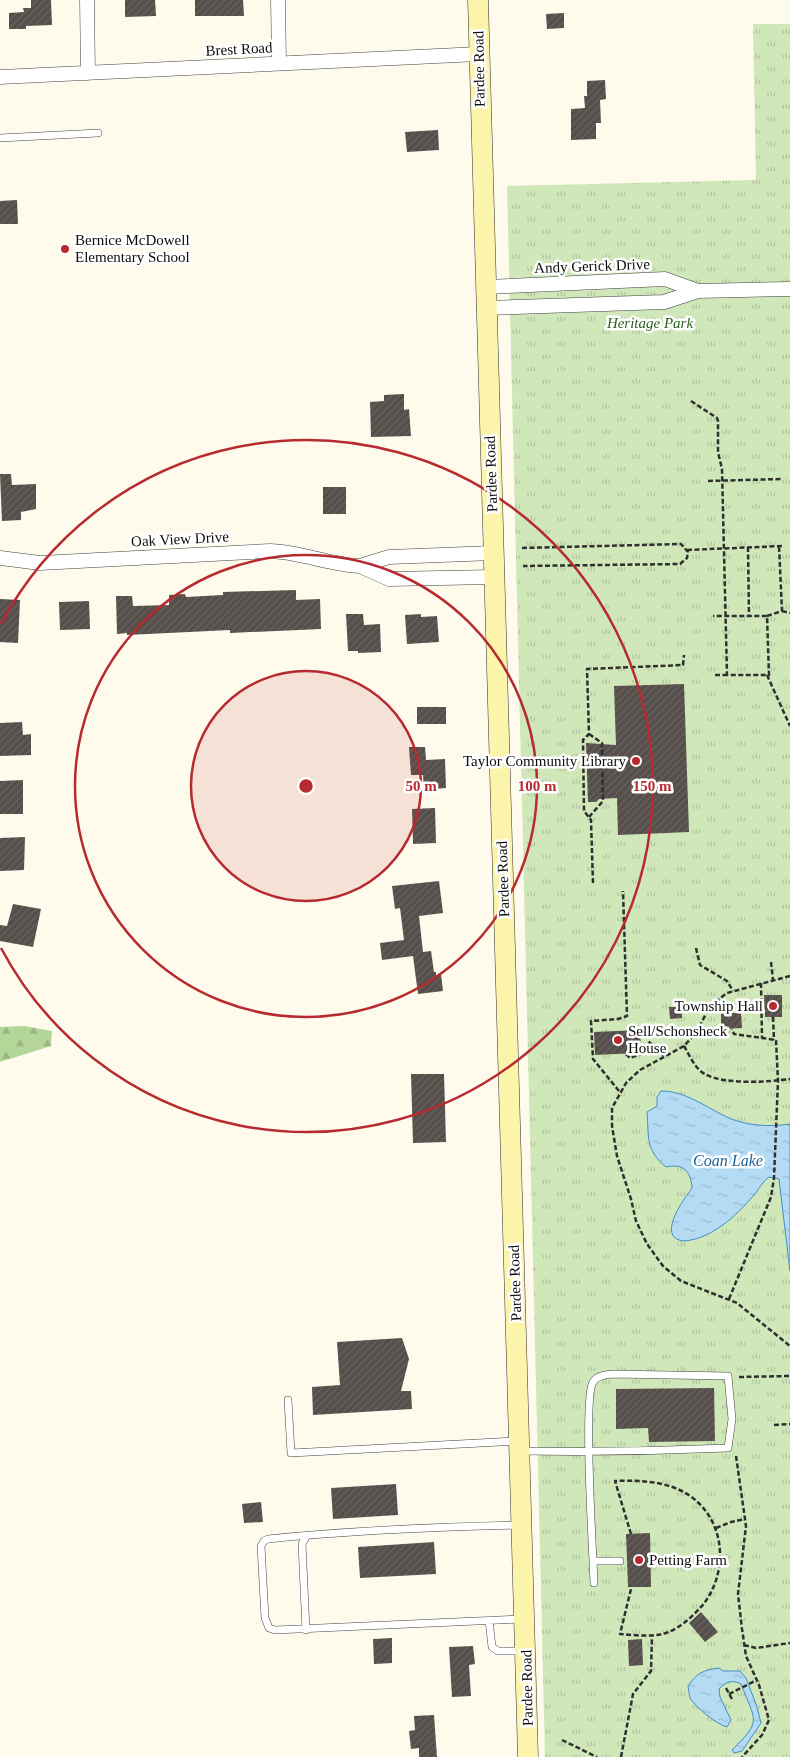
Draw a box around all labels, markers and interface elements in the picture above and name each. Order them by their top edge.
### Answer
street label: Pardee Road [470,30,488,107]
street label: Brest Road [205,39,273,59]
place label: Bernice McDowell Elementary School [75,232,190,265]
marker: Bernice McDowell Elementary School [59,243,71,255]
street label: Andy Gerick Drive [534,256,650,276]
park label: Heritage Park [606,315,693,331]
street label: Pardee Road [482,435,500,512]
street label: Oak View Drive [131,528,230,550]
place label: Taylor Community Library [463,753,626,769]
marker: Taylor Community Library [630,755,642,767]
centre of rings [297,777,315,795]
text: 50 m [405,778,437,794]
text: 100 m [518,778,557,794]
text: 150 m [633,778,672,794]
street label: Pardee Road [494,840,512,917]
place label: Township Hall [674,998,763,1014]
marker: Township Hall [767,1000,779,1012]
place label: Sell/Schonsheck House [628,1023,728,1056]
marker: Sell/Schonsheck House [612,1034,624,1046]
water label: Coan Lake [693,1152,763,1169]
street label: Pardee Road [506,1244,524,1321]
place label: Petting Farm [649,1552,727,1568]
marker: Petting Farm [633,1554,645,1566]
street label: Pardee Road [518,1649,536,1726]

